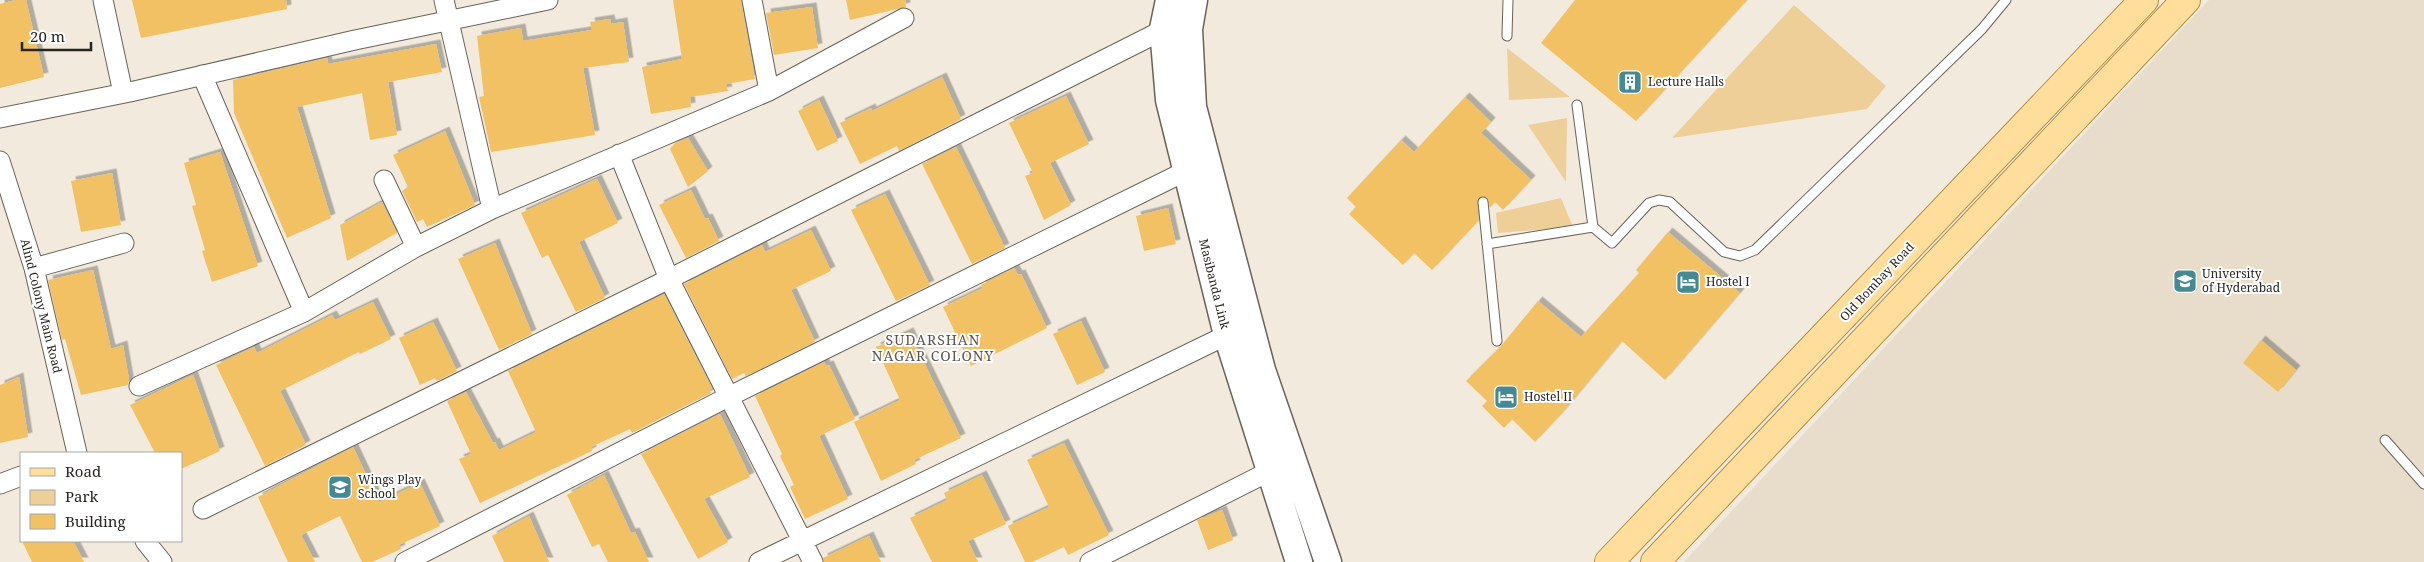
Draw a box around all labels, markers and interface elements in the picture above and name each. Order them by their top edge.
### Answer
scale bar [22,20,91,52]
text: 20 m [30,26,65,46]
building icon: Lecture Halls [1617,69,1643,95]
place label: Lecture Halls [1648,73,1724,90]
street label: Alind Colony Main Road [17,237,67,376]
street label: Masibanda Link [1195,237,1234,332]
street label: Old Bombay Road [1836,238,1918,325]
place label: University of Hyderabad [2202,265,2281,296]
school or university icon: University of Hyderabad [2172,268,2198,294]
hotel icon: Hostel I [1675,269,1701,295]
place label: Hostel I [1706,273,1750,290]
district label: SUDARSHAN NAGAR COLONY [872,330,994,365]
hotel icon: Hostel II [1493,384,1519,410]
place label: Hostel II [1524,388,1572,405]
legend [20,452,182,542]
text: Road [65,461,101,481]
place label: Wings Play School [358,471,422,502]
school or university icon: Wings Play School [327,474,353,500]
text: Park [65,486,99,506]
text: Building [65,511,126,531]

